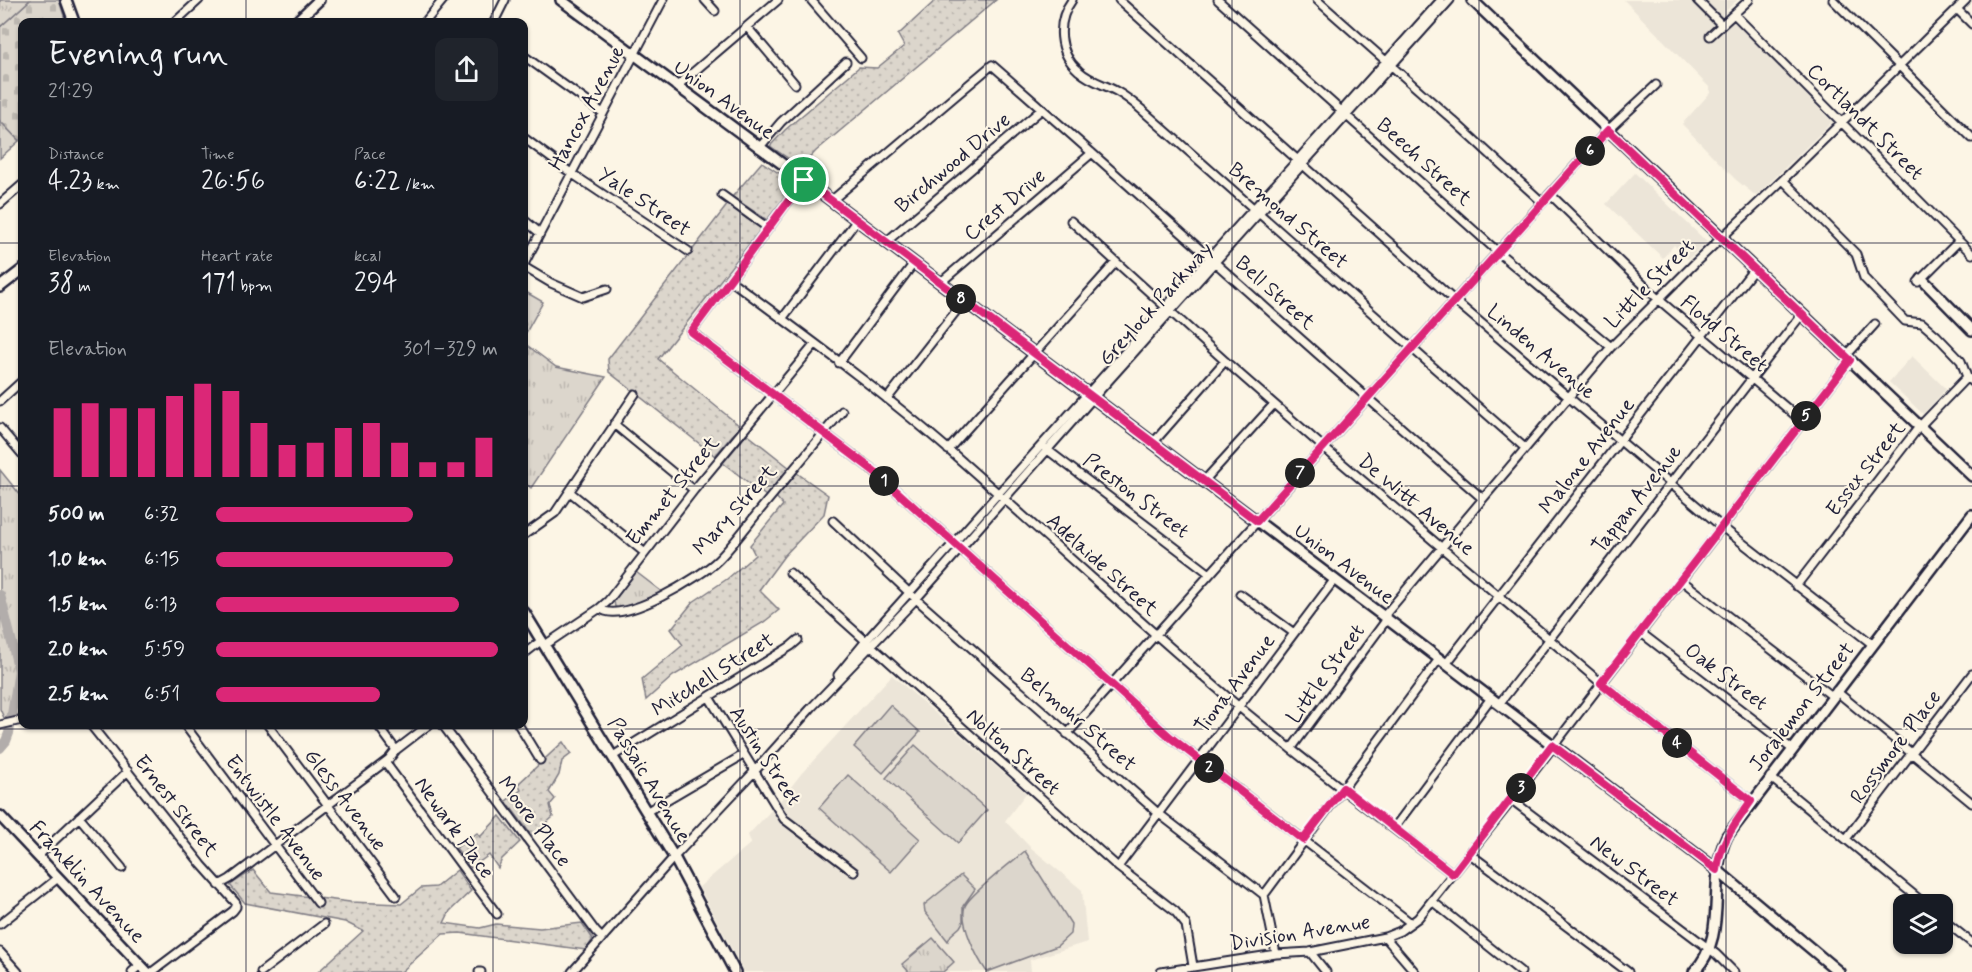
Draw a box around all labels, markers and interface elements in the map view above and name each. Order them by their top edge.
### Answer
text: Evening run [48,33,228,77]
button: share [435,38,498,101]
street label: Hancox Avenue [542,40,632,176]
street label: Union Avenue [668,54,780,146]
street label: Cortlandt Street [1800,57,1930,187]
text: 21:29 [48,78,93,105]
street label: Birchwood Drive [889,106,1017,220]
street label: Beech Street [1370,112,1478,213]
pin: 6 [1575,136,1605,166]
text: 6 [1586,140,1594,161]
text: Distance [48,144,104,165]
text: Time [201,144,235,165]
text: Pace [354,144,386,165]
pin [778,154,829,205]
street label: Bremond Street [1222,156,1354,276]
street label: Yale Street [592,161,696,243]
street label: Crest Drive [958,162,1052,248]
icon: arrive [787,163,820,196]
text: 4.23 [48,165,92,199]
text: 26:56 [201,165,265,199]
text: 6:22 [354,165,401,199]
text: km [92,174,120,195]
text: /km [401,174,435,195]
street label: Little Street [1599,233,1701,335]
street label: Greylock Parkway [1093,236,1219,372]
text: Elevation [48,246,111,267]
text: Heart rate [201,246,273,267]
text: kcal [354,246,381,267]
street label: Bell Street [1229,250,1322,337]
text: 38 [48,267,74,301]
text: 171 [201,267,236,301]
text: 294 [354,267,398,301]
text: m [74,276,91,297]
text: bpm [236,276,272,297]
pin: 8 [946,284,976,314]
text: 8 [956,288,966,309]
street label: Floyd Street [1674,289,1774,379]
street label: Linden Avenue [1480,298,1602,406]
text: Elevation [48,336,127,363]
text: 301–329 m [403,336,498,363]
street label: Malone Avenue [1533,392,1641,520]
pin: 5 [1791,401,1821,431]
text: 5 [1801,405,1811,426]
street label: Essex Street [1820,415,1912,522]
street label: Emmet Street [620,430,726,552]
street label: Tappan Avenue [1586,439,1689,559]
street label: Preston Street [1077,447,1195,545]
street label: De Witt Avenue [1352,448,1480,562]
street label: Mary Street [687,458,784,562]
pin: 7 [1285,458,1315,488]
text: 7 [1295,462,1305,483]
pin: 1 [869,466,899,496]
text: 1 [880,470,888,491]
text: 500 m [48,501,105,528]
text: 6:32 [144,501,179,528]
street label: Adelaide Street [1040,507,1164,623]
street label: Union Avenue [1288,517,1400,611]
text: 1.0 km [48,546,107,573]
text: 6:15 [144,546,179,573]
text: 1.5 km [48,591,108,618]
text: 6:13 [144,591,177,618]
street label: Little Street [1280,618,1372,730]
street label: Mitchell Street [647,626,779,724]
street label: Tiona Avenue [1188,628,1282,740]
text: 2.0 km [48,636,108,663]
text: 5:59 [144,636,185,663]
street label: Joralemon Street [1743,636,1861,777]
street label: Oak Street [1679,637,1773,718]
street label: Belmohr Street [1014,662,1142,778]
text: 2.5 km [48,681,109,708]
text: 6:51 [144,681,180,708]
street label: Rossmore Place [1844,684,1948,810]
street label: Austin Street [722,701,808,811]
street label: Nolton Street [960,702,1066,802]
street label: Passaic Avenue [601,712,697,848]
pin: 4 [1662,728,1692,758]
text: 4 [1672,732,1682,753]
street label: Gless Avenue [297,743,393,857]
street label: Ernest Street [127,749,225,863]
street label: Entwistle Avenue [218,749,332,887]
pin: 2 [1194,753,1224,783]
text: 2 [1205,757,1213,778]
street label: Newark Place [408,771,500,885]
street label: Moore Place [491,771,577,873]
pin: 3 [1506,773,1536,803]
text: 3 [1517,777,1525,798]
street label: Franklin Avenue [23,815,151,949]
street label: New Street [1584,828,1684,914]
map controls [1893,894,1953,954]
button: layers [1893,894,1953,954]
street label: Division Avenue [1228,908,1372,958]

